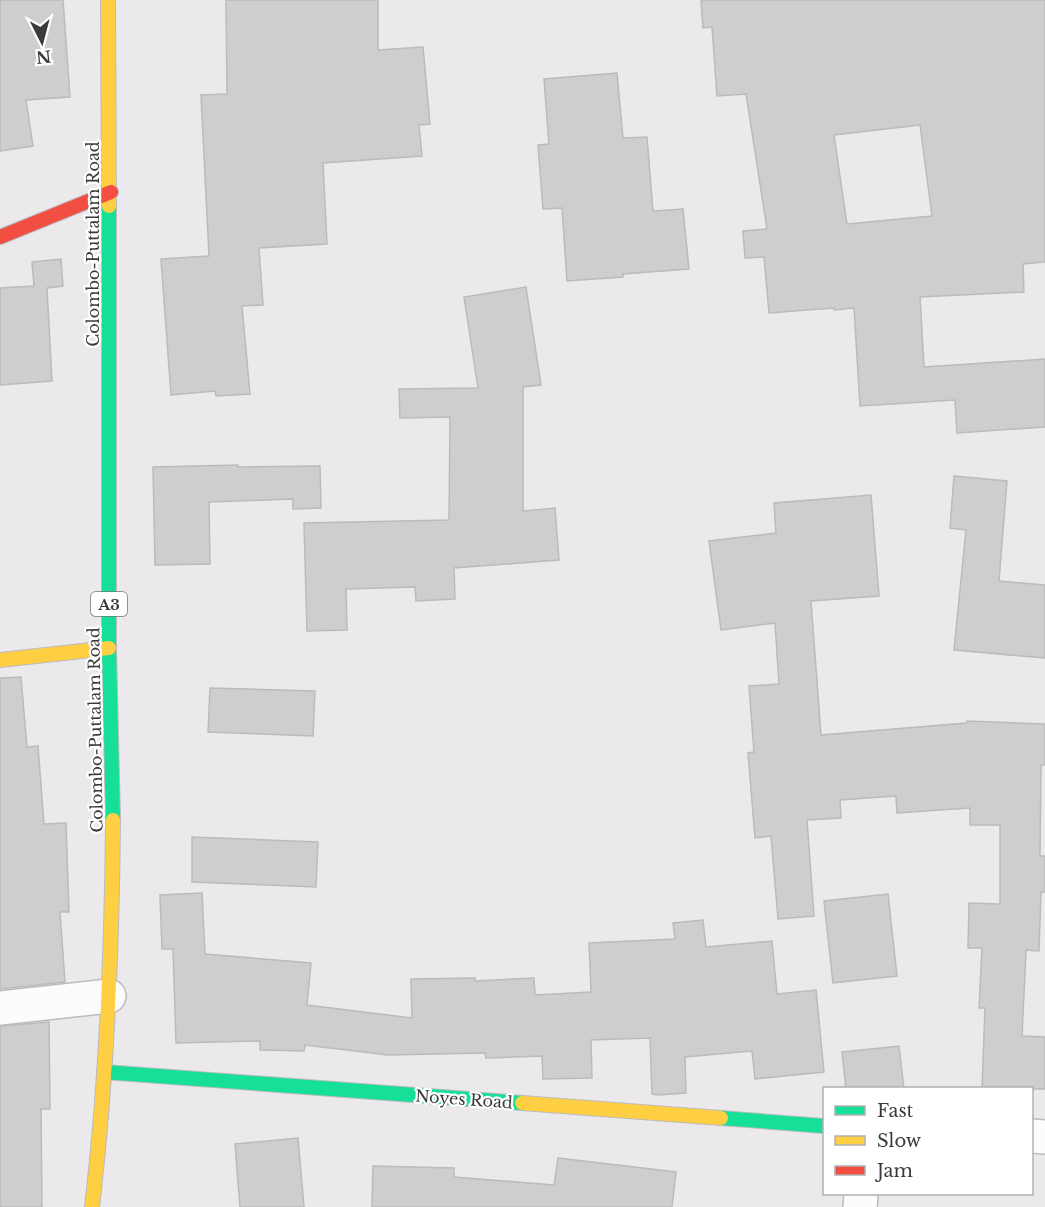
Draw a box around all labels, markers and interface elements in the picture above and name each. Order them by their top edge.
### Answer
north arrow [12,12,72,72]
text: N [35,46,52,68]
street label: Colombo-Puttalam Road [83,141,103,347]
road number: A3 [91,592,127,616]
street label: Colombo-Puttalam Road [83,627,107,833]
street label: Noyes Road [415,1086,514,1112]
legend [823,1087,1033,1195]
text: Fast [877,1100,914,1122]
text: Slow [877,1130,922,1152]
text: Jam [875,1160,913,1182]

